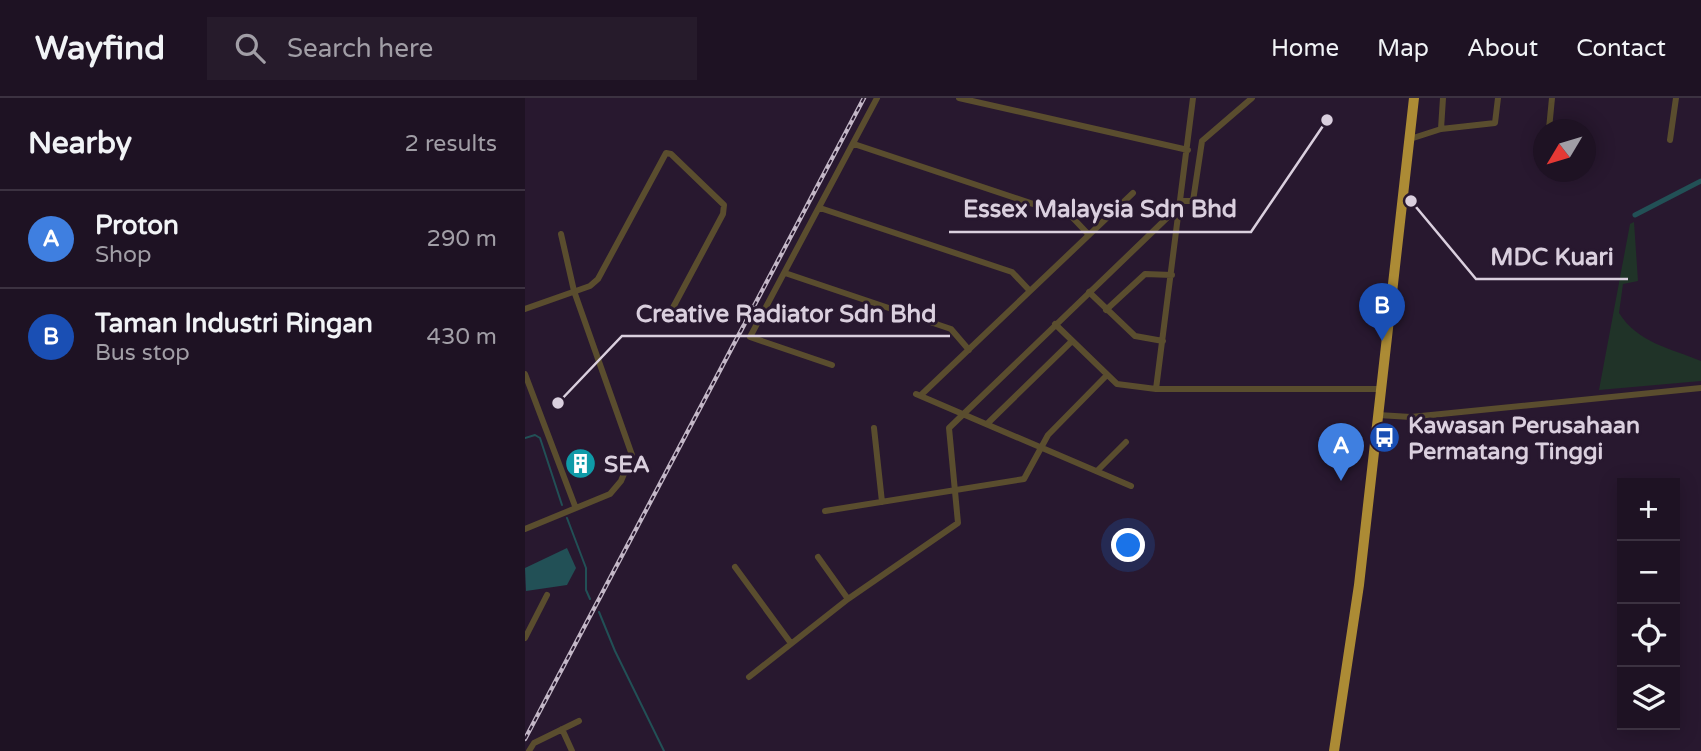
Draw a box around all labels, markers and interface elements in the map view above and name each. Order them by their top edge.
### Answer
search box [207,17,697,80]
text: Wayfind [35,29,165,68]
icon: search [231,29,269,67]
text: Search here [287,33,433,64]
text: Home [1271,34,1339,63]
text: Map [1377,34,1429,63]
text: About [1467,34,1538,63]
text: Contact [1576,34,1666,63]
north arrow [1533,119,1596,182]
text: Nearby [28,125,132,162]
text: 2 results [404,130,497,158]
callout: Essex Malaysia Sdn Bhd [949,187,1251,232]
text: Essex Malaysia Sdn Bhd [963,195,1237,224]
text: Proton [95,210,179,241]
text: A [42,225,60,253]
text: 290 m [427,225,497,253]
callout: MDC Kuari [1476,234,1628,279]
text: Shop [95,241,152,269]
text: MDC Kuari [1490,243,1614,272]
pin: B [1359,283,1405,341]
callout: Creative Radiator Sdn Bhd [622,291,950,336]
text: Creative Radiator Sdn Bhd [636,300,936,329]
text: Taman Industri Ringan [95,308,373,339]
text: B [43,323,59,351]
text: 430 m [427,323,497,351]
text: Bus stop [95,339,190,367]
place label: Kawasan Perusahaan Permatang Tinggi [1408,412,1640,466]
bus stop icon: Kawasan Perusahaan Permatang Tinggi [1368,421,1402,455]
pin: A [1318,423,1364,481]
building icon: SEA [564,447,598,481]
place label: SEA [604,451,650,479]
map controls [1617,478,1680,730]
button: + [1617,478,1680,541]
your location [1111,528,1145,562]
button: − [1617,541,1680,604]
button: locate [1617,604,1680,667]
button: layers [1617,667,1680,730]

